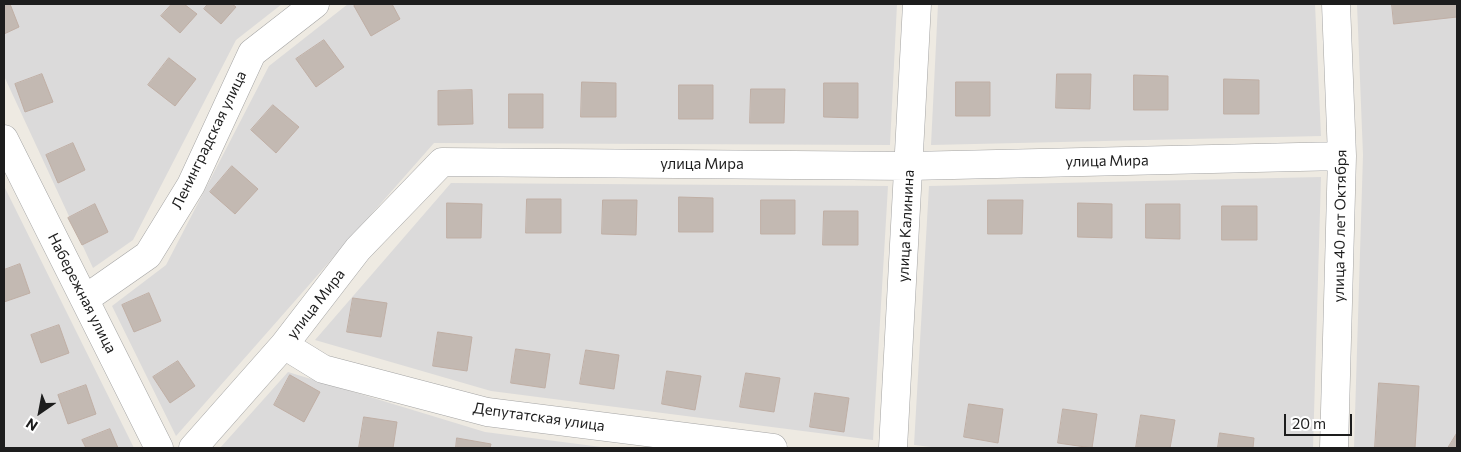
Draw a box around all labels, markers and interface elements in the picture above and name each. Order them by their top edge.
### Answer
street label: Ленинградская улица [168,68,250,212]
street label: улица 40 лет Октября [1330,149,1350,303]
street label: улица Мира [1065,151,1149,171]
street label: улица Мира [660,155,744,173]
street label: улица Калинина [894,169,918,283]
street label: Набережная улица [44,230,120,356]
street label: улица Мира [283,266,349,342]
north arrow [15,387,65,437]
street label: Депутатская улица [472,399,606,435]
scale bar [1286,404,1354,436]
text: 20 m [1292,414,1326,432]
text: N [23,415,41,435]

